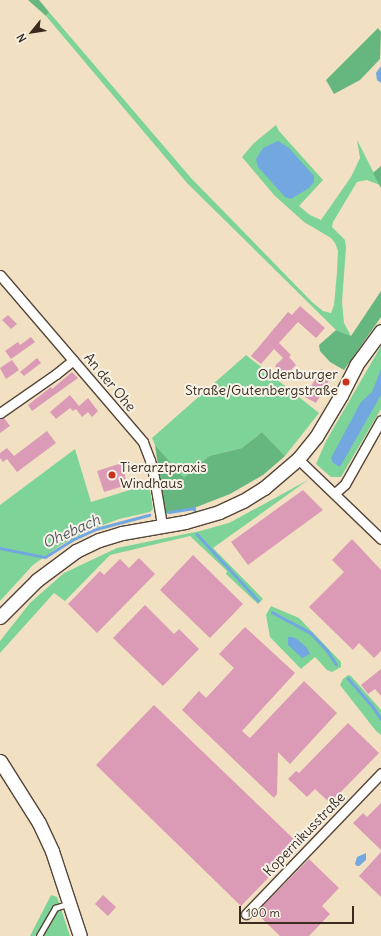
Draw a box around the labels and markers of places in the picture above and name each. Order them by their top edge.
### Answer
place label: Oldenburger Straße/Gutenbergstraße [185,366,338,398]
marker: Oldenburger Straße/Gutenbergstraße [341,377,351,387]
place label: Tierarztpraxis Windhaus [120,459,207,492]
marker: Tierarztpraxis Windhaus [107,470,117,480]

